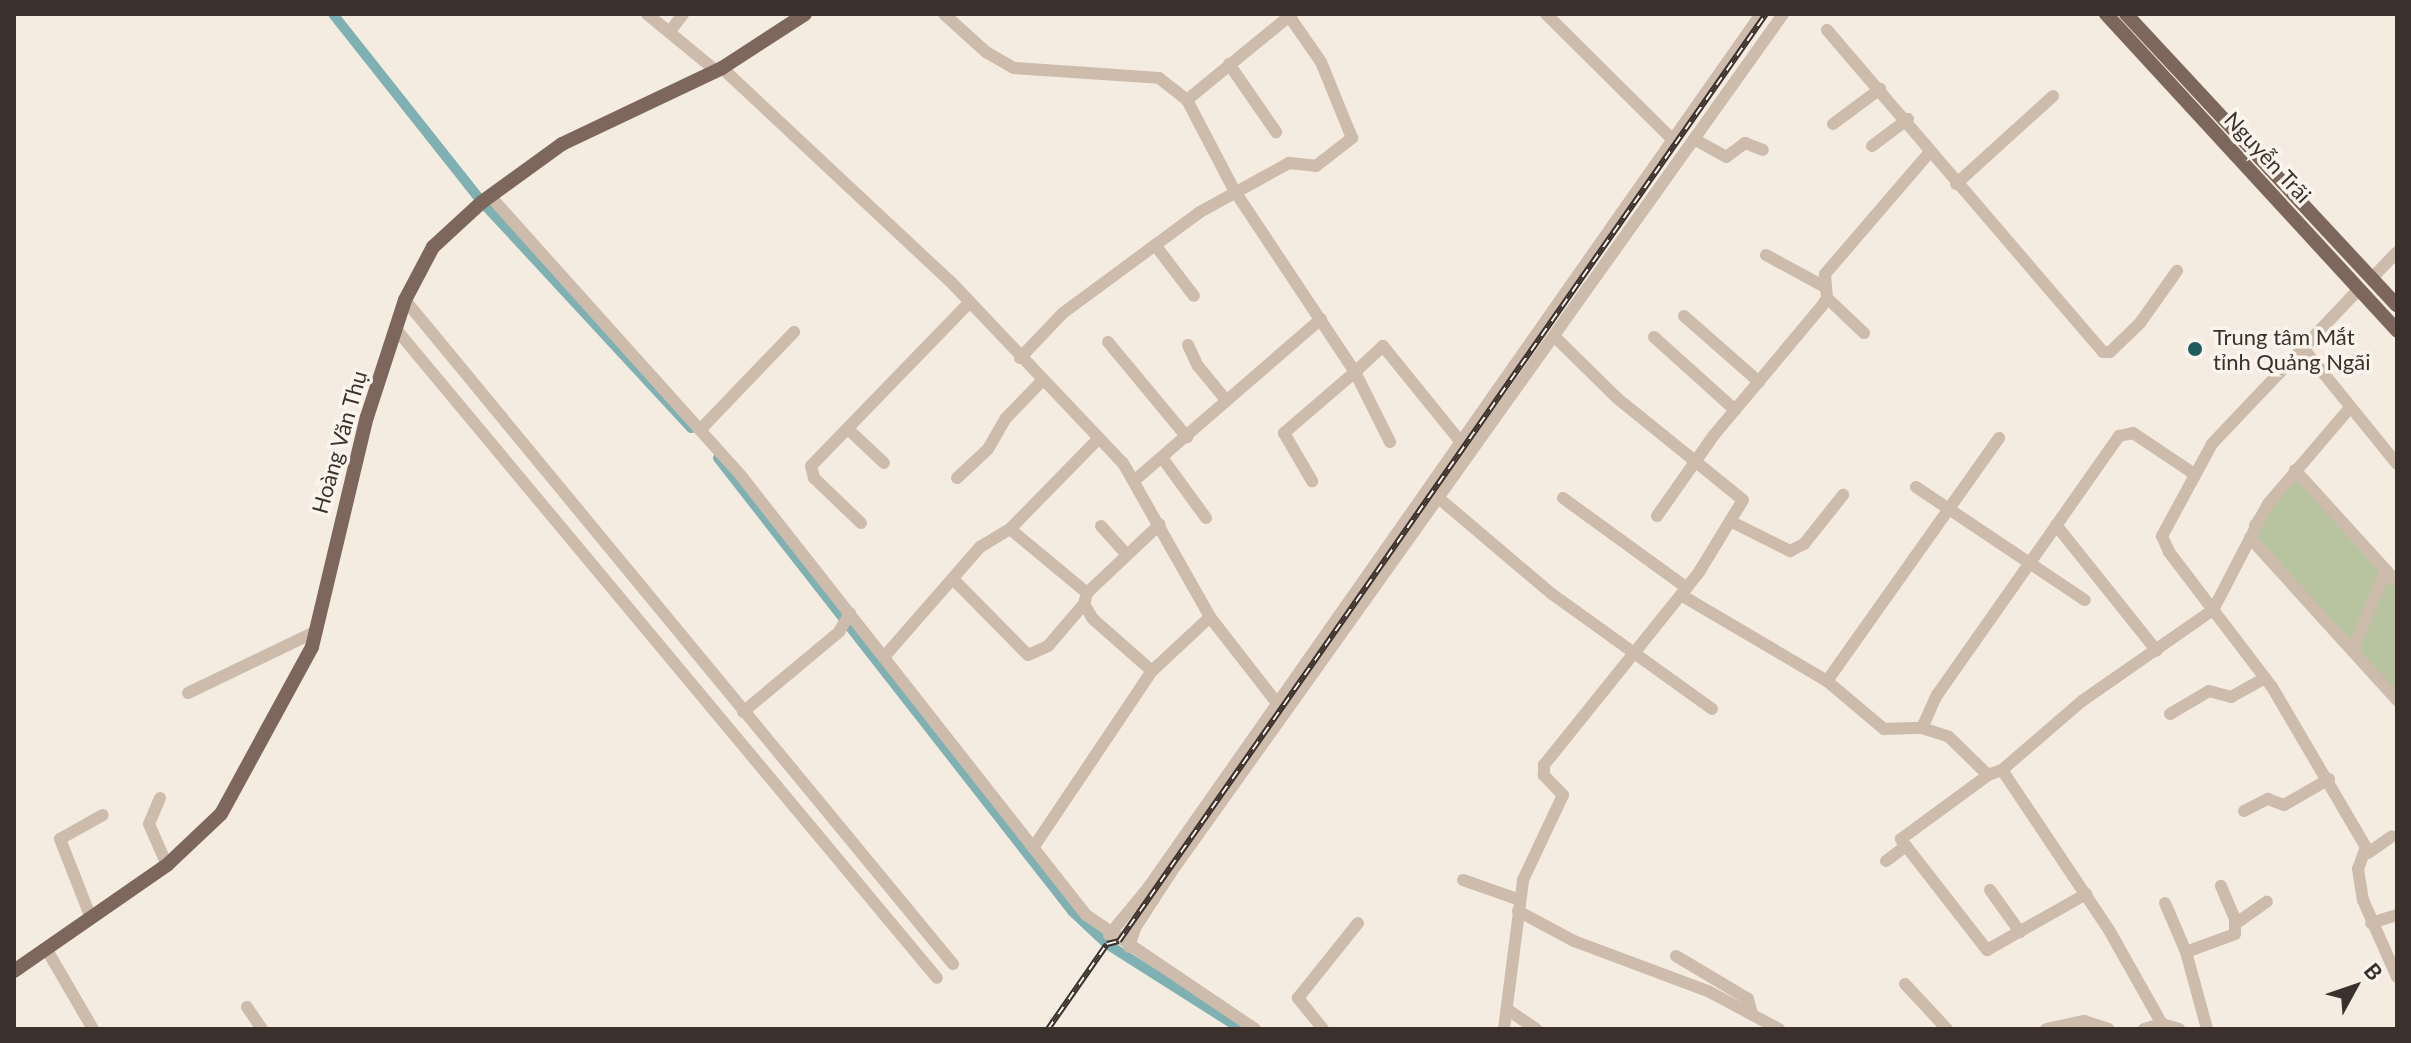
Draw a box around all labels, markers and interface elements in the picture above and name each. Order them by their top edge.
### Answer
street label: Nguyễn Trãi [2219,106,2317,208]
place label: Trung tâm Mắt tỉnh Quảng Ngãi [2213,323,2370,374]
marker: Trung tâm Mắt tỉnh Quảng Ngãi [2184,338,2206,360]
street label: Hoàng Văn Thụ [306,367,372,517]
north arrow [2315,947,2395,1027]
text: B [2359,957,2389,985]

